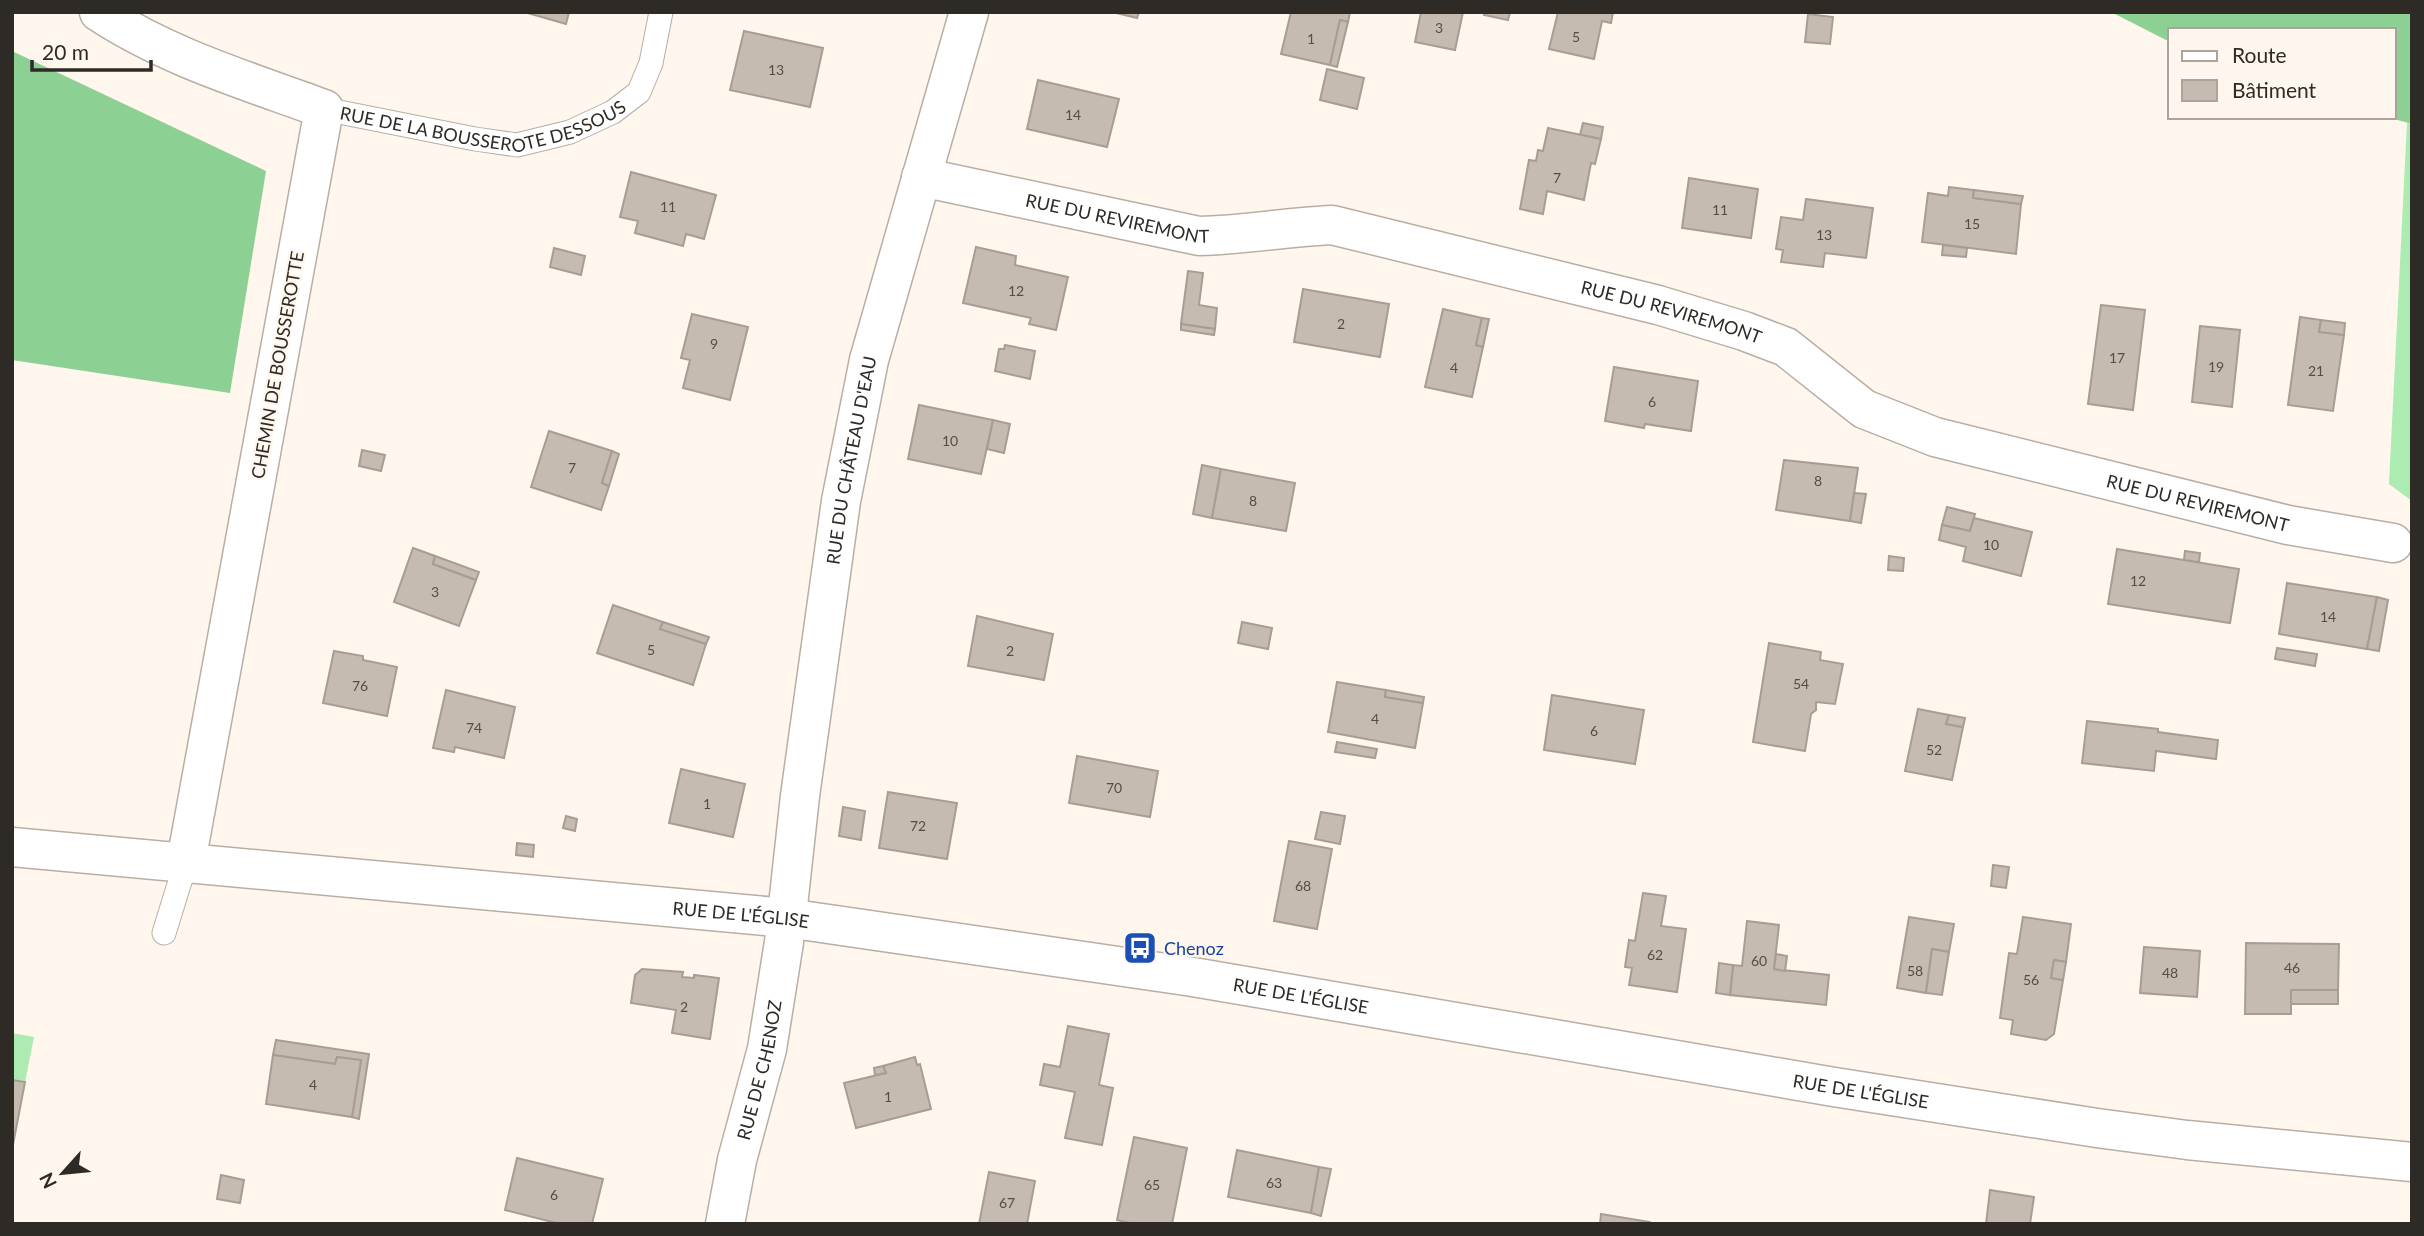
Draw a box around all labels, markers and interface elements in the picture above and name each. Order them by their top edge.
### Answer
house number: 3 [1435,19,1443,36]
scale bar [32,28,150,72]
house number: 5 [1572,28,1580,45]
legend [2168,28,2396,119]
house number: 1 [1307,30,1315,47]
text: 20 m [42,39,89,64]
text: Route [2232,42,2287,67]
house number: 13 [768,61,784,78]
text: Bâtiment [2232,77,2317,102]
street label: RUE DE LA BOUSSEROTE DESSOUS [334,88,630,120]
text: RUE DE LA BOUSSEROTE DESSOUS [338,95,630,157]
house number: 14 [1065,106,1081,123]
house number: 7 [1553,169,1561,186]
street label: RUE DU REVIREMONT [1024,189,1210,247]
house number: 11 [660,198,676,215]
house number: 11 [1712,201,1728,218]
house number: 15 [1964,215,1980,232]
house number: 13 [1816,226,1832,243]
street label: CHEMIN DE BOUSSEROTTE [246,249,308,481]
street label: RUE DU REVIREMONT [1579,276,1765,348]
house number: 12 [1008,282,1024,299]
house number: 2 [1337,315,1345,332]
house number: 9 [710,335,718,352]
house number: 17 [2109,349,2125,366]
street label: RUE DU CHÂTEAU D'EAU [821,354,881,566]
house number: 19 [2208,358,2224,375]
house number: 4 [1450,359,1458,376]
house number: 21 [2308,362,2324,379]
house number: 6 [1648,393,1656,410]
house number: 10 [942,432,958,449]
house number: 7 [568,459,576,476]
street label: RUE DU REVIREMONT [2104,469,2292,536]
house number: 8 [1814,472,1822,489]
house number: 8 [1249,492,1257,509]
house number: 10 [1983,536,1999,553]
house number: 12 [2130,572,2146,589]
house number: 3 [431,583,439,600]
house number: 14 [2320,608,2336,625]
house number: 5 [647,641,655,658]
house number: 2 [1006,642,1014,659]
house number: 54 [1793,675,1809,692]
house number: 76 [352,677,368,694]
house number: 4 [1371,710,1379,727]
house number: 74 [466,719,482,736]
house number: 6 [1590,722,1598,739]
house number: 52 [1926,741,1942,758]
house number: 70 [1106,779,1122,796]
house number: 1 [703,795,711,812]
house number: 72 [910,817,926,834]
house number: 68 [1295,877,1311,894]
street label: RUE DE L'ÉGLISE [672,897,811,932]
bus stop icon: Chenoz [1121,929,1159,967]
place label: Chenoz [1164,937,1224,959]
house number: 62 [1647,946,1663,963]
house number: 60 [1751,952,1767,969]
house number: 46 [2284,959,2300,976]
house number: 58 [1907,962,1923,979]
house number: 48 [2162,964,2178,981]
house number: 56 [2023,971,2039,988]
street label: RUE DE L'ÉGLISE [1231,973,1370,1018]
house number: 2 [680,998,688,1015]
street label: RUE DE CHENOZ [732,998,786,1142]
street label: RUE DE L'ÉGLISE [1791,1069,1930,1113]
house number: 4 [309,1076,317,1093]
house number: 1 [884,1088,892,1105]
north arrow [28,1138,98,1208]
text: N [34,1169,61,1193]
house number: 63 [1266,1174,1282,1191]
house number: 65 [1144,1176,1160,1193]
house number: 6 [550,1186,558,1203]
house number: 67 [999,1194,1015,1211]

